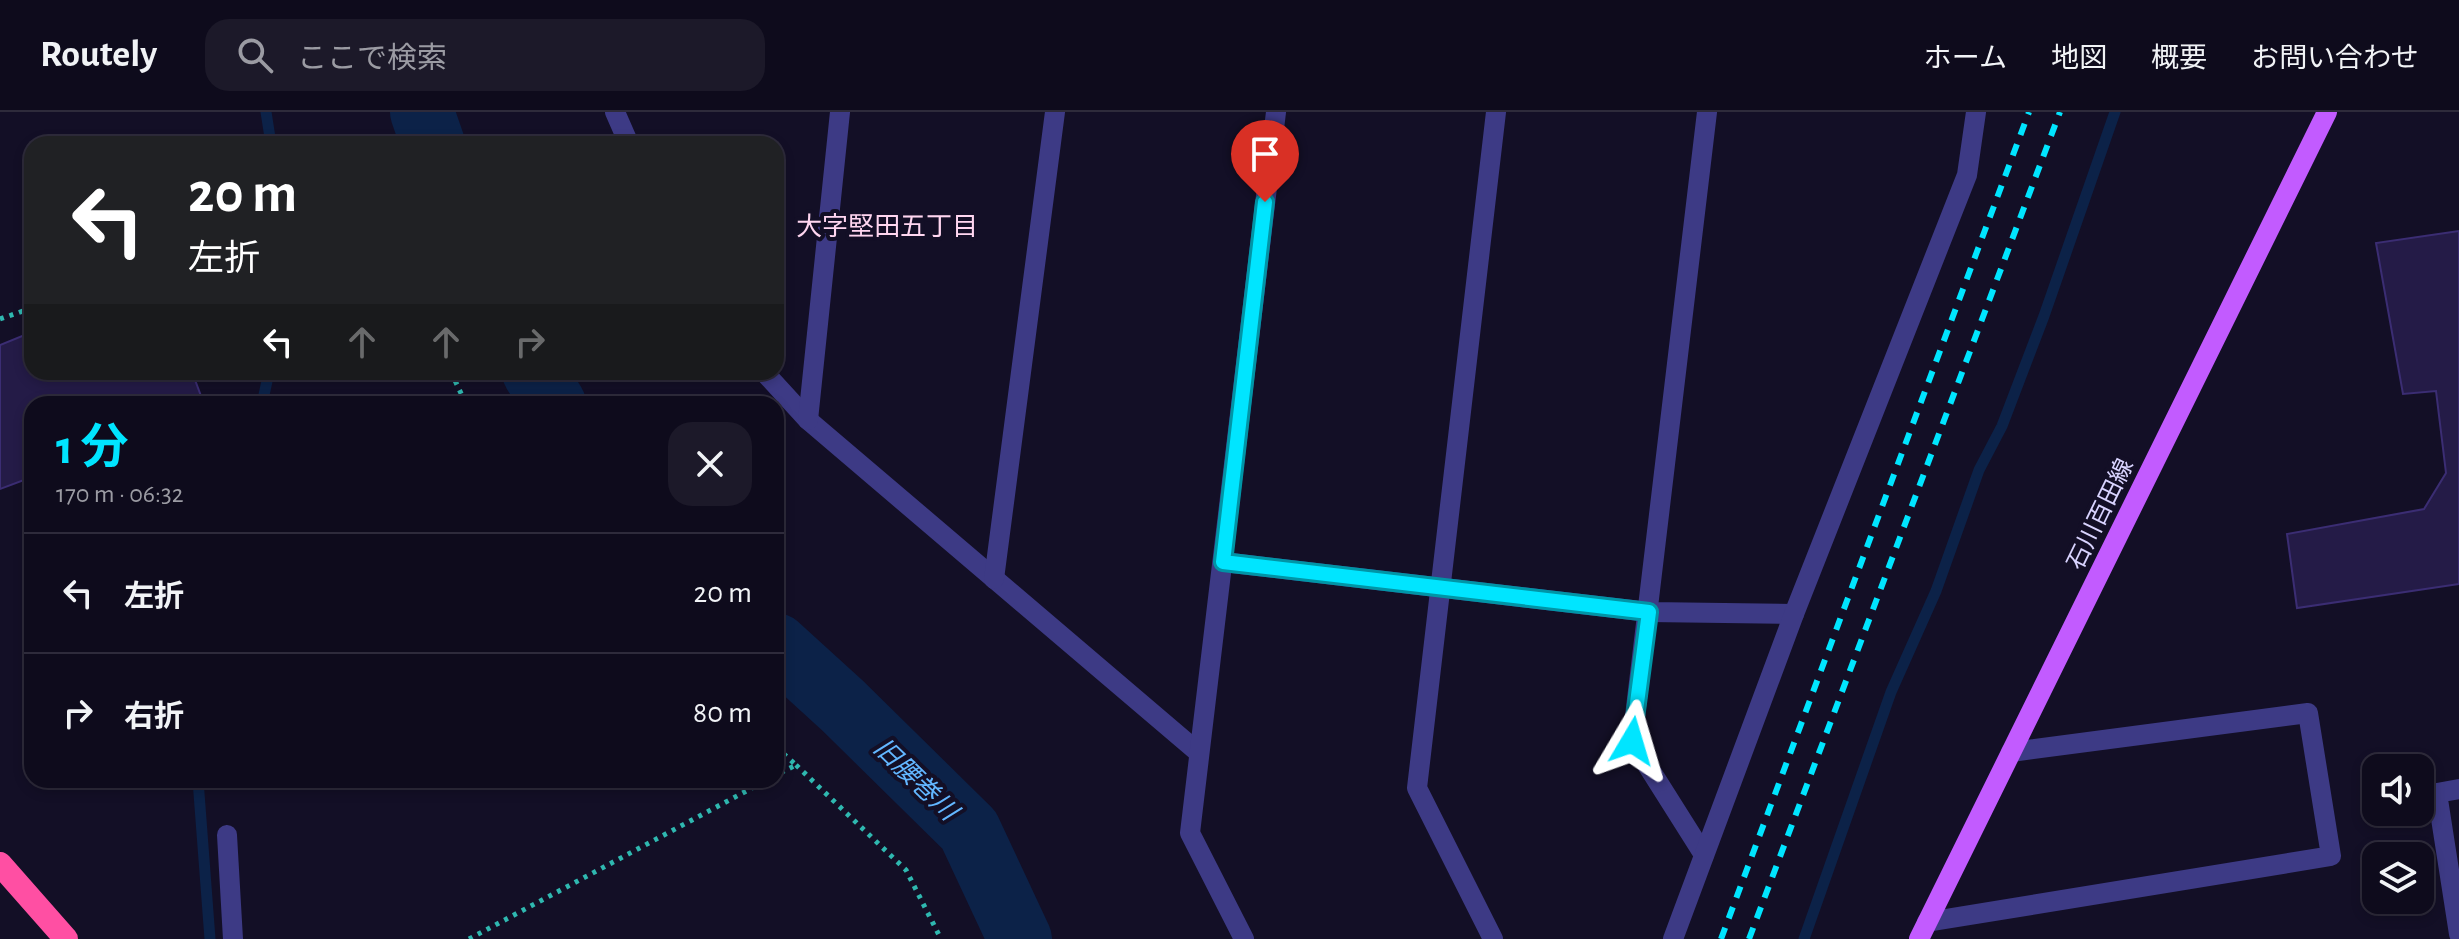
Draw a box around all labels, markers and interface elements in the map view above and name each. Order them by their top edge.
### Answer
search box [205,19,765,91]
icon: search [233,33,277,77]
text: Routely [40,36,157,74]
text: ここで検索 [297,44,447,74]
text: ホーム [1924,45,2007,73]
text: 地図 [2051,45,2107,73]
text: 概要 [2151,45,2207,73]
text: お問い合わせ [2251,45,2419,73]
pin [1231,120,1299,202]
icon: arrive [1243,132,1287,176]
text: 20 m [188,166,297,222]
icon: left [56,168,160,272]
district label: 大字堅田五丁目 [796,213,978,240]
text: 左折 [188,241,260,277]
icon: left [256,320,300,364]
icon: ahead [340,320,384,364]
icon: ahead [424,320,468,364]
icon: right [508,320,552,364]
button: close [668,422,752,506]
text: 1 分 [56,425,129,473]
street label: 石川百田線 [2062,454,2138,574]
text: 170 m · 06:32 [56,481,184,507]
icon: left [56,571,100,615]
text: 20 m [694,578,752,608]
text: 左折 [124,582,184,612]
icon: right [56,691,100,735]
text: 80 m [693,698,752,728]
position arrow [1590,699,1674,783]
text: 右折 [124,702,184,732]
water label: 旧腰巻川 [869,734,965,827]
map controls [2362,754,2434,914]
button: sound [2362,754,2434,826]
button: layers [2362,842,2434,914]

